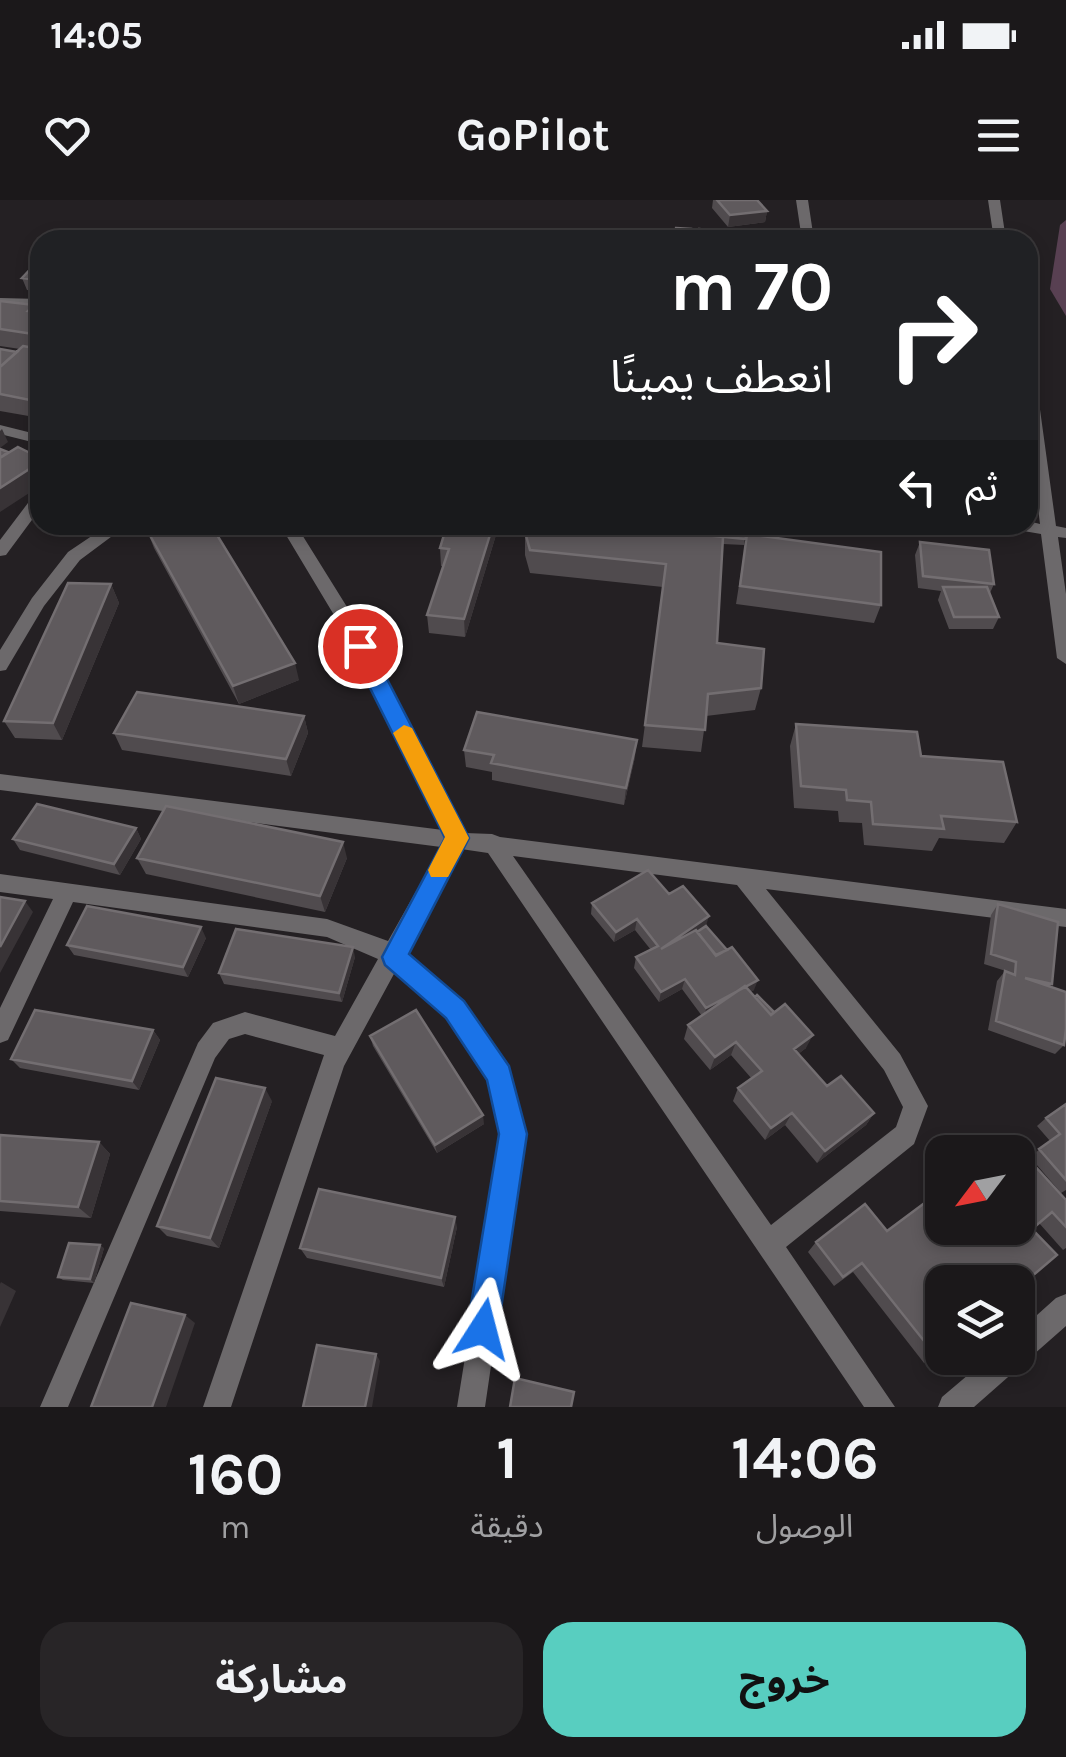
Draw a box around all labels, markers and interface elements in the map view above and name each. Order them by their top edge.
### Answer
text: 14:05 [50,13,143,58]
icon: heart [40,108,95,163]
icon: menu [971,108,1026,163]
text: GoPilot [456,109,610,161]
text: 70 m [670,246,833,328]
icon: right [868,270,998,400]
text: انعطف يمينًا [610,351,833,403]
icon: left [890,460,945,515]
text: ثم [965,465,998,510]
pin [318,604,403,689]
icon: arrive [333,619,388,674]
north arrow [925,1135,1035,1245]
map controls [925,1135,1035,1375]
button: layers [925,1265,1035,1375]
position arrow [431,1277,535,1381]
text: 1 [496,1423,518,1493]
text: 14:06 [731,1423,879,1493]
text: 160 [187,1439,283,1509]
text: دقيقة [471,1508,544,1545]
text: الوصول [756,1508,853,1545]
text: m [220,1509,250,1546]
button: مشاركة [40,1622,523,1737]
button: خروج [543,1622,1026,1737]

